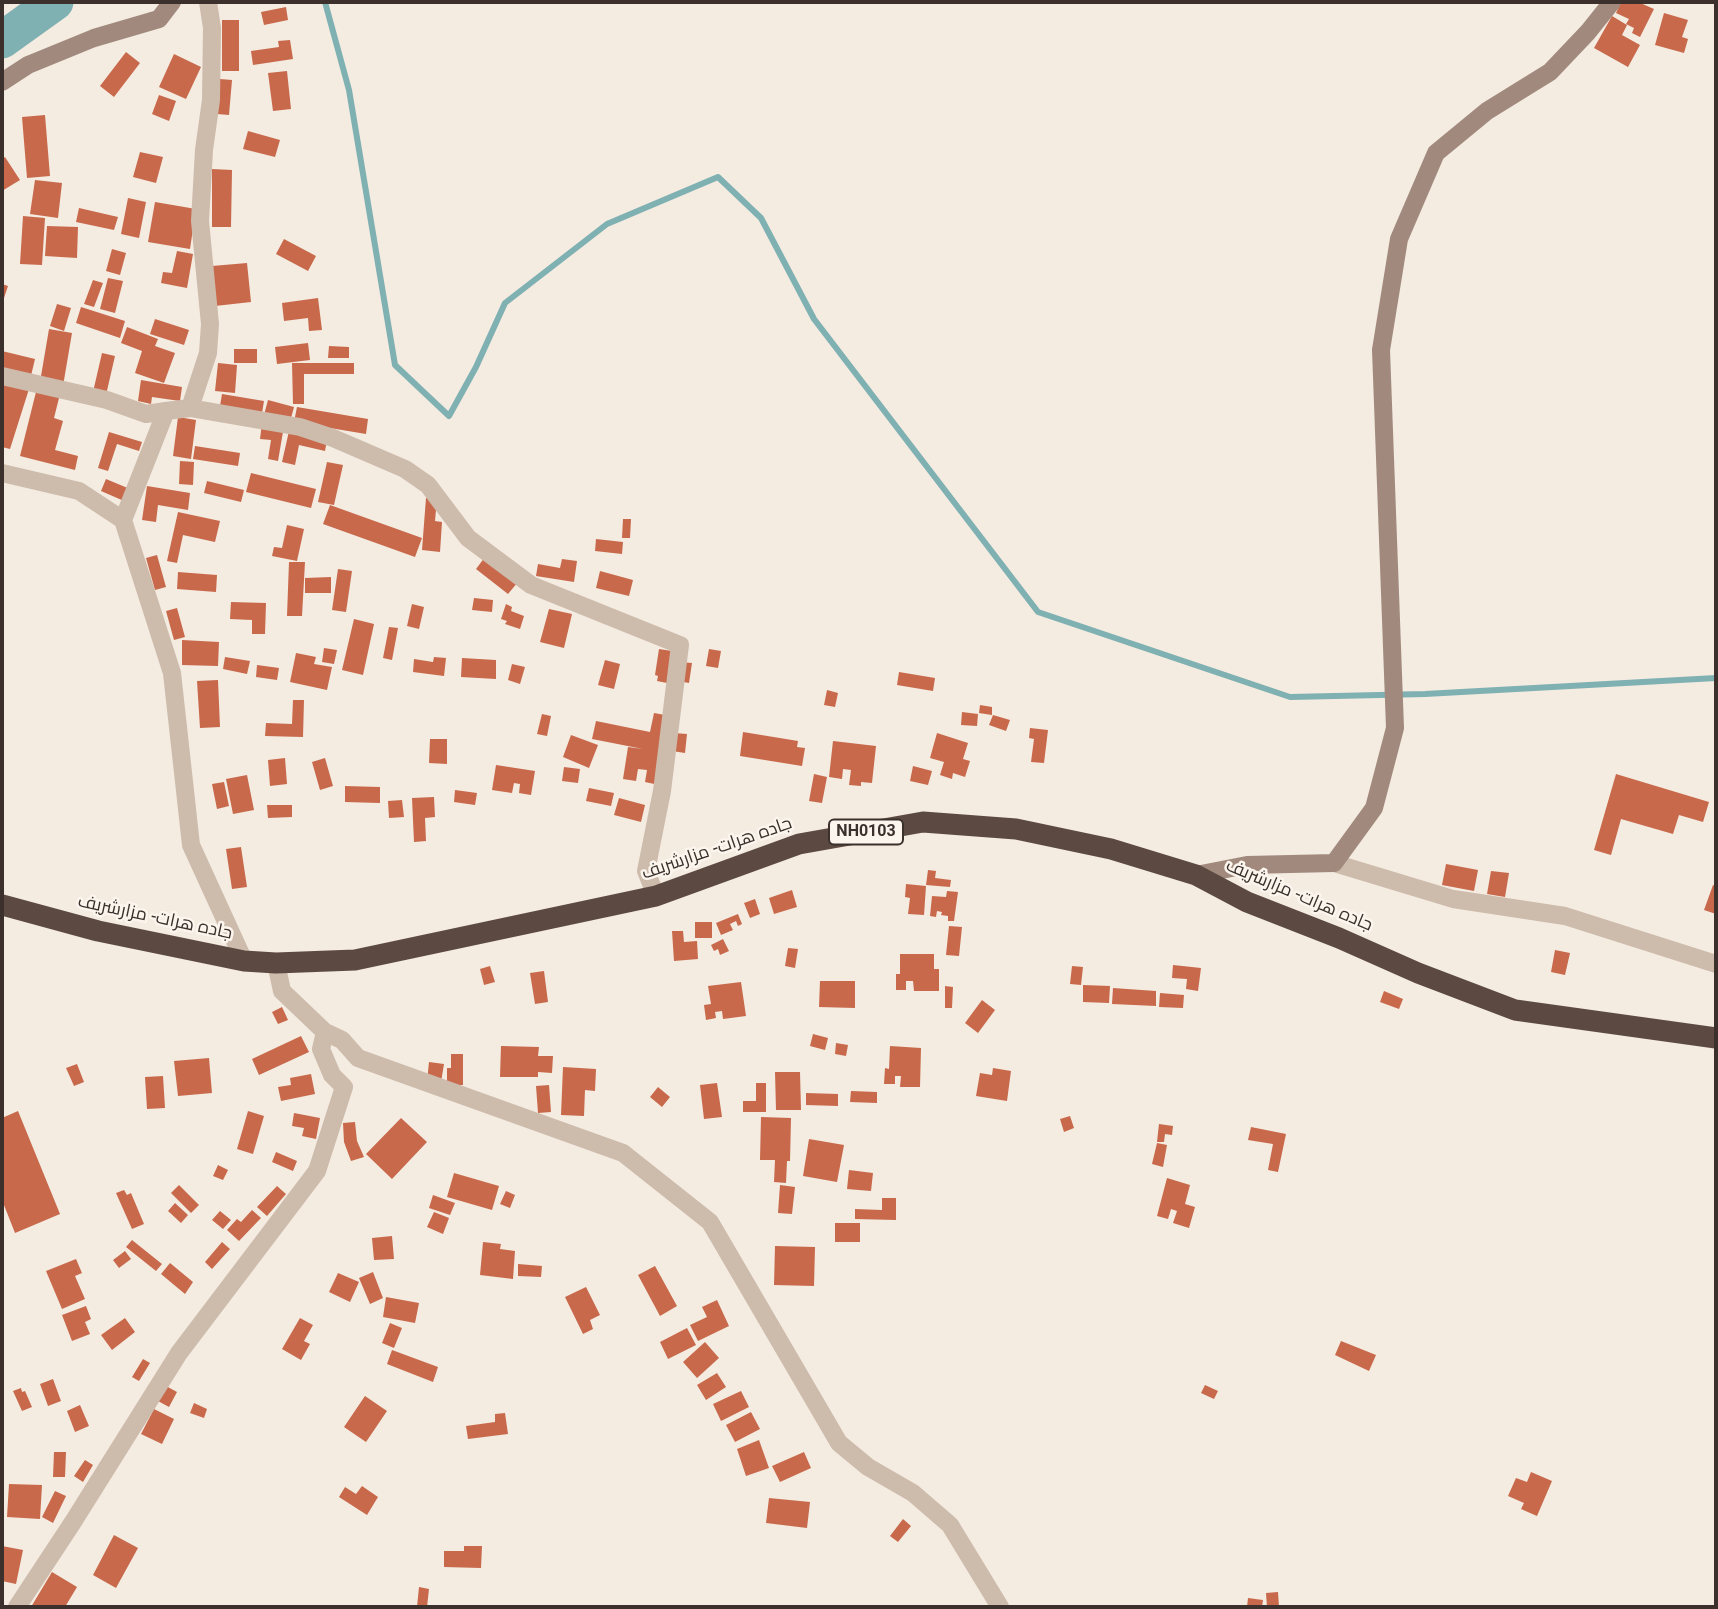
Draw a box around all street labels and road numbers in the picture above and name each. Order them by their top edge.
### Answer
street label: جاده هرات- مزارشریف [639,813,795,885]
road number: NH0103 [829,820,903,845]
street label: جاده هرات- مزارشریف [1222,855,1376,937]
street label: جاده هرات- مزارشریف [76,891,234,945]

